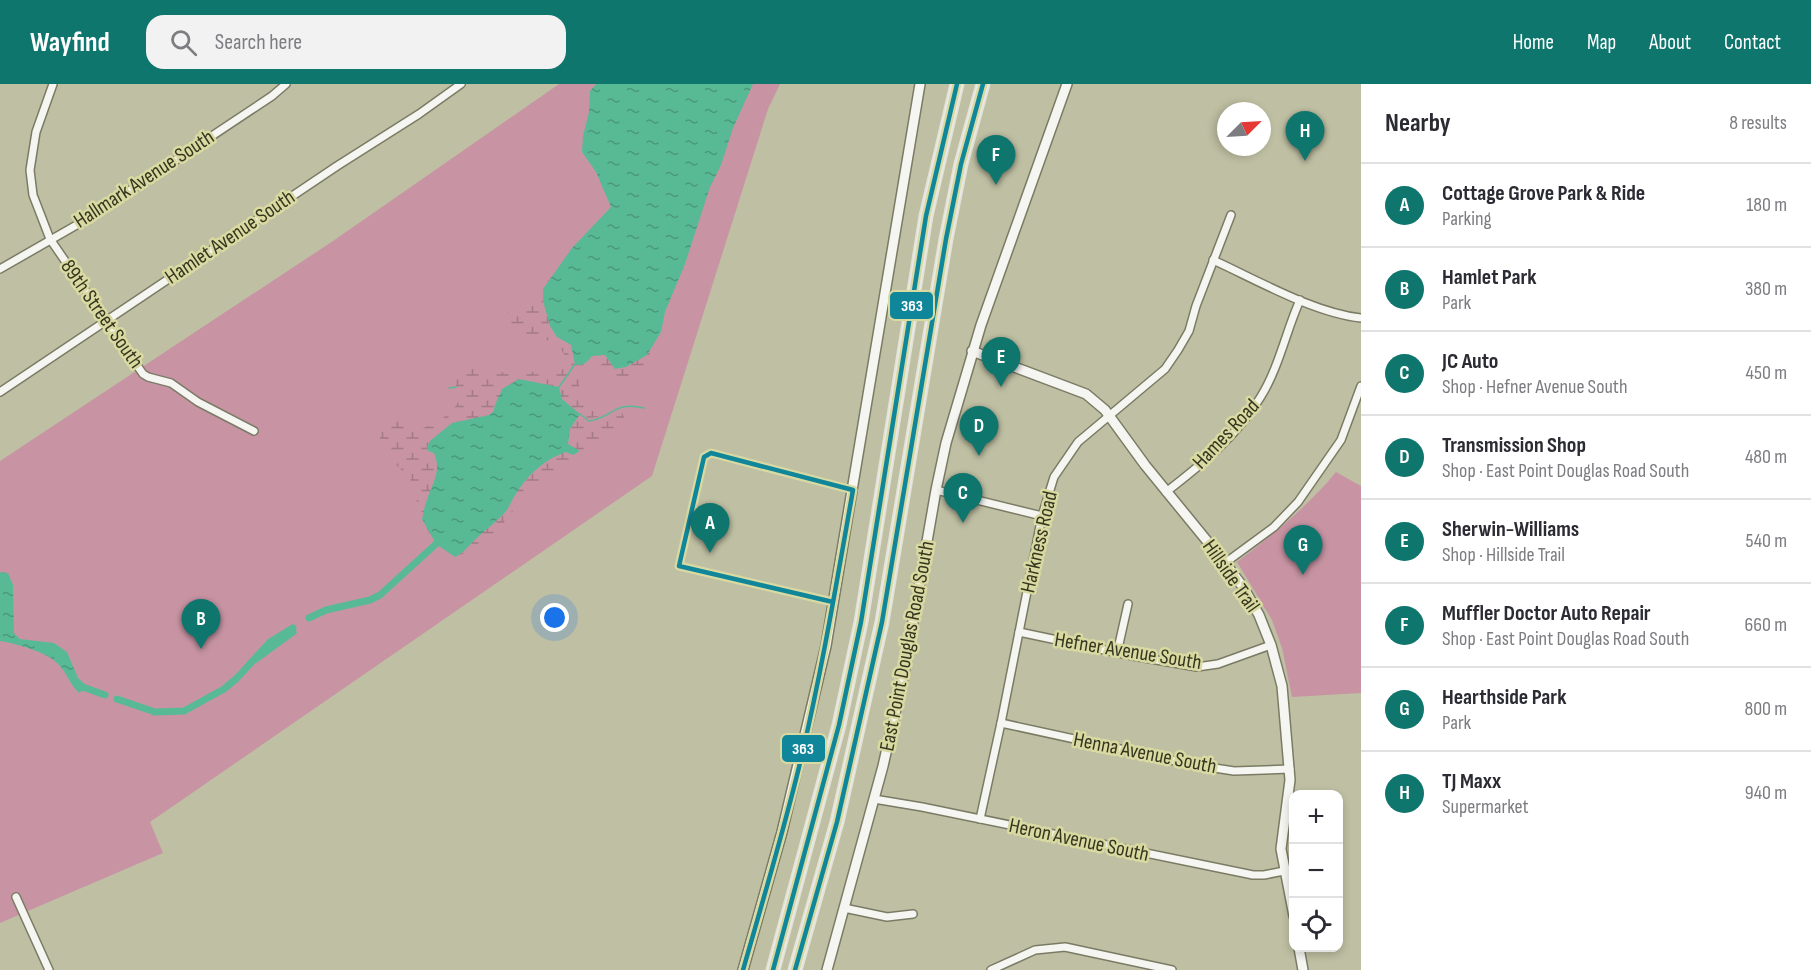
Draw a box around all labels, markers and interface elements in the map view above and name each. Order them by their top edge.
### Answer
search box [146,15,566,69]
text: Wayfind [30,26,110,59]
icon: search [167,26,200,59]
text: Search here [215,29,302,56]
text: Home [1513,30,1554,55]
text: Map [1587,30,1616,55]
text: About [1649,30,1691,55]
text: Contact [1724,30,1781,55]
north arrow [1217,102,1271,156]
text: Nearby [1385,108,1451,139]
text: 8 results [1729,111,1787,135]
pin: H [1286,112,1324,161]
street label: Hallmark Avenue South [69,124,219,234]
pin: F [976,135,1016,185]
text: Cottage Grove Park & Ride [1442,180,1645,207]
street label: Hamlet Avenue South [160,184,300,290]
text: A [1400,193,1409,217]
text: 180 m [1746,193,1787,217]
text: Parking [1442,207,1492,231]
street label: 89th Street South [55,255,149,373]
text: Hamlet Park [1442,264,1537,291]
text: B [1400,277,1409,301]
text: 380 m [1745,277,1787,301]
line badge: 363 [889,291,934,320]
text: Park [1442,291,1471,315]
text: 363 [901,297,923,316]
pin: E [982,338,1020,387]
text: JC Auto [1442,348,1498,375]
text: C [1399,361,1410,385]
text: 450 m [1746,361,1787,385]
text: Shop · Hefner Avenue South [1442,375,1628,399]
street label: Hames Road [1187,394,1265,474]
pin: D [960,406,998,456]
text: Transmission Shop [1442,432,1586,459]
text: D [1399,445,1410,469]
text: 480 m [1745,445,1787,469]
text: Shop · East Point Douglas Road South [1442,459,1689,483]
pin: C [944,474,982,523]
street label: Harkness Road [1015,489,1063,595]
pin: A [690,504,730,553]
text: Sherwin-Williams [1442,516,1579,543]
pin: G [1284,526,1322,575]
text: E [1400,529,1409,553]
text: 540 m [1746,529,1787,553]
street label: Hillside Trail [1197,535,1265,617]
street label: East Point Douglas Road South [874,539,940,753]
text: Shop · Hillside Trail [1442,543,1565,567]
pin: B [182,600,220,649]
text: Muffler Doctor Auto Repair [1442,600,1651,627]
your location [540,603,569,632]
text: F [1400,613,1409,637]
text: 660 m [1745,613,1787,637]
street label: Hefner Avenue South [1053,627,1203,675]
text: Shop · East Point Douglas Road South [1442,627,1689,651]
text: Hearthside Park [1442,684,1566,711]
text: G [1399,697,1410,721]
text: 800 m [1744,697,1787,721]
text: Park [1442,711,1471,735]
street label: Henna Avenue South [1071,727,1219,779]
line badge: 363 [781,734,826,763]
text: 363 [792,740,814,759]
text: TJ Maxx [1442,768,1501,795]
text: H [1399,781,1410,805]
text: 940 m [1745,781,1787,805]
map controls [1289,790,1343,952]
button: + [1289,790,1343,844]
text: Supermarket [1442,795,1529,819]
street label: Heron Avenue South [1007,813,1151,867]
button: − [1289,844,1343,898]
button: locate [1289,898,1343,952]

